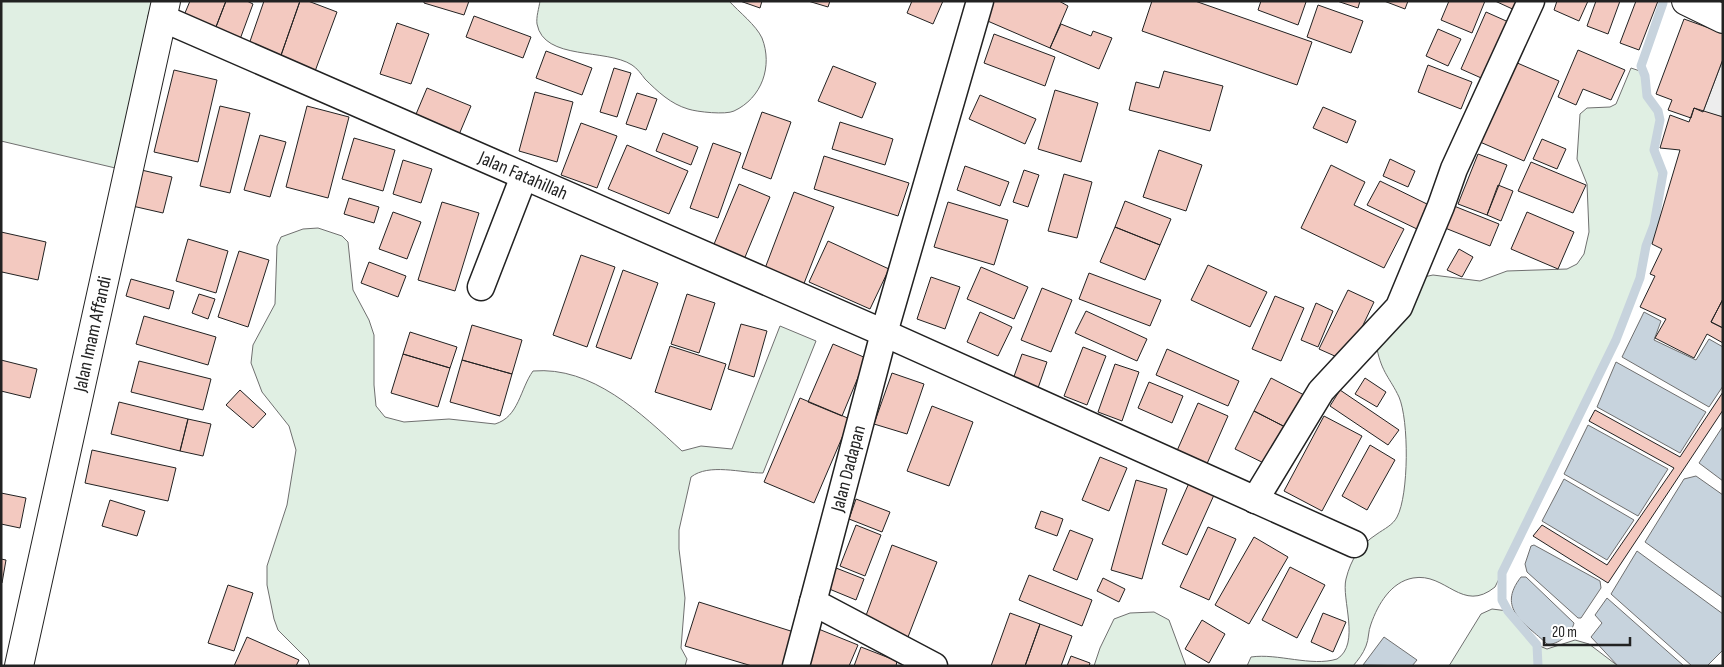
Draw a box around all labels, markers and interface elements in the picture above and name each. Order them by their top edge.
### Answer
street label: Jalan Fatahillah [474,146,571,205]
street label: Jalan Imam Affandi [68,274,116,395]
street label: Jalan Dadapan [826,423,871,515]
scale bar [1544,614,1630,646]
text: 20 m [1552,623,1577,642]

